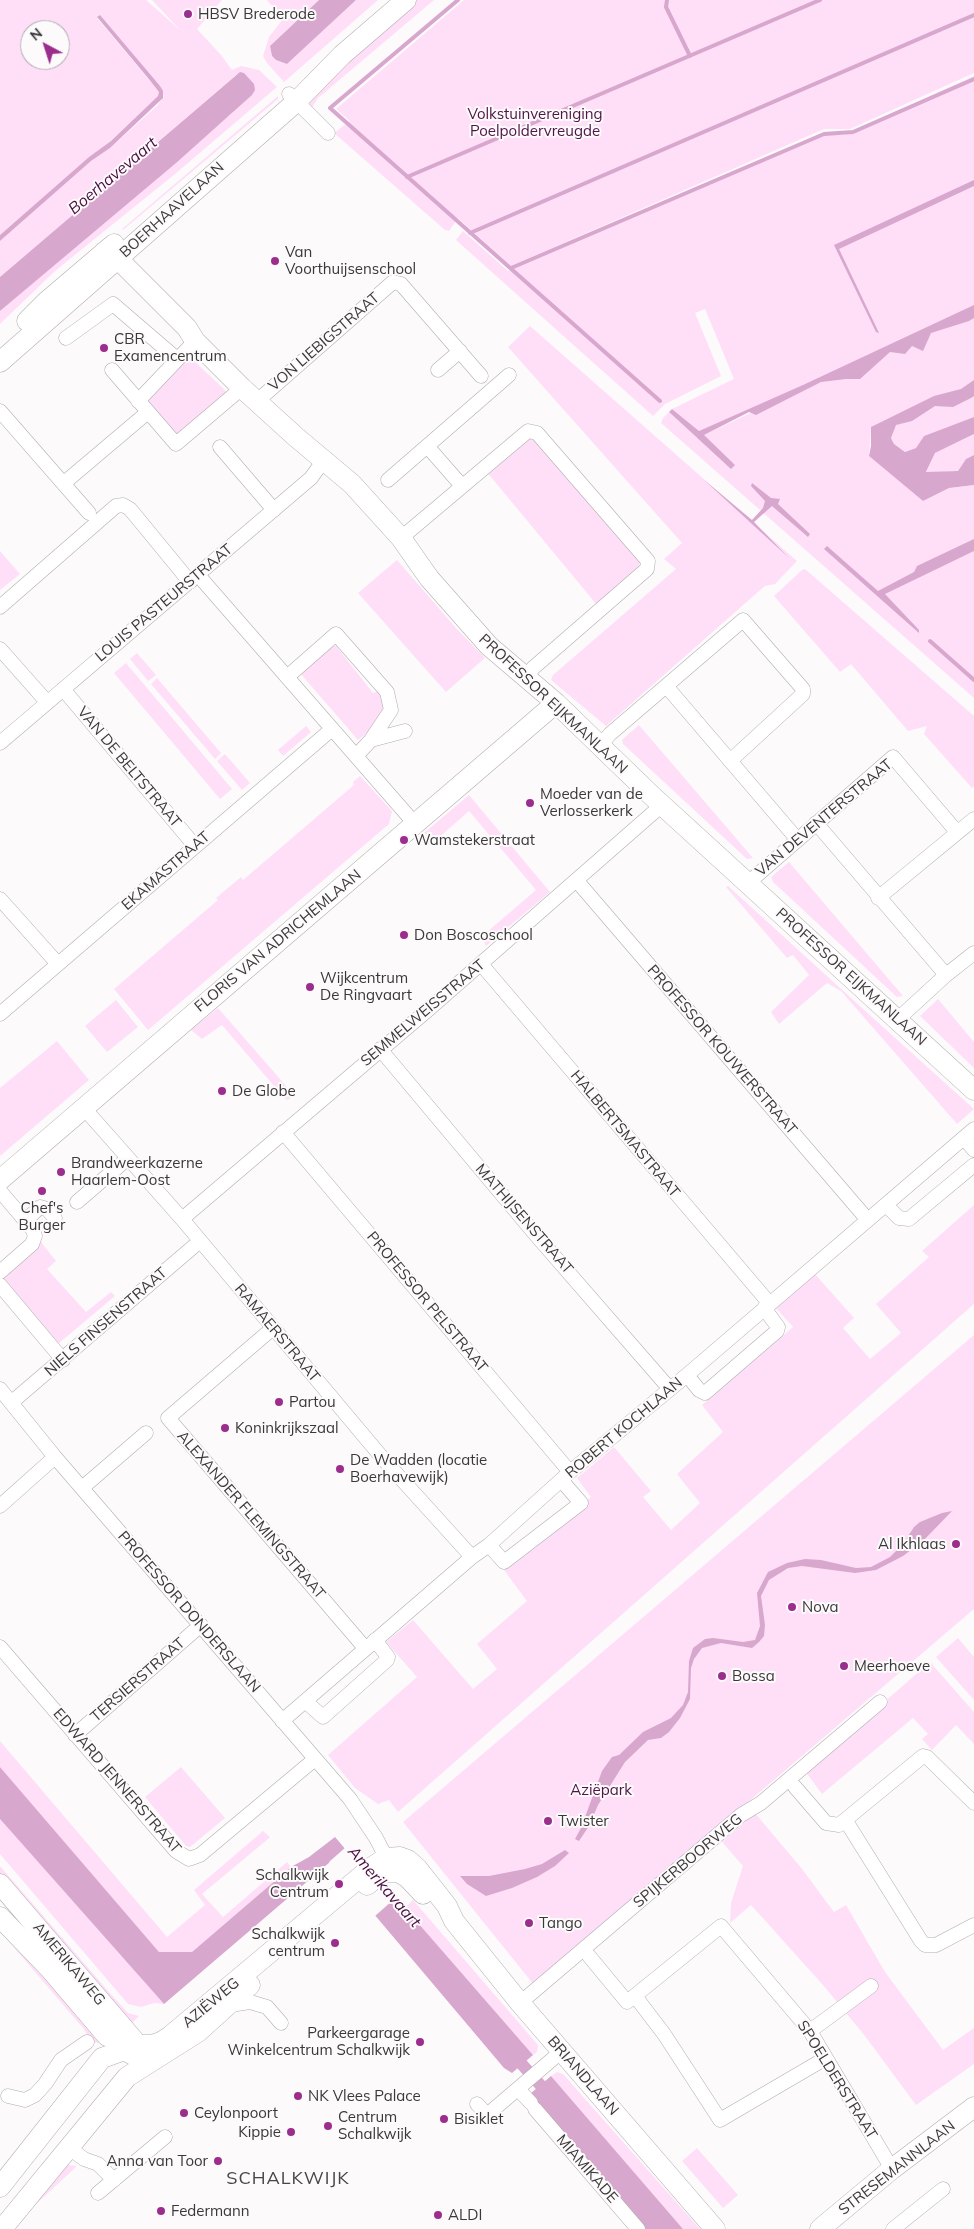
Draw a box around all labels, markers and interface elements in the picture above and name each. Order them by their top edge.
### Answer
place label: HBSV Brederode [198,5,315,23]
marker: HBSV Brederode [182,8,194,20]
north arrow [20,20,70,70]
text: N [26,24,46,45]
park label: Volkstuinvereniging Poelpoldervreugde [467,105,603,140]
water label: Boerhavevaart [65,133,161,219]
street label: BOERHAAVELAAN [116,158,228,262]
place label: Van Voorthuijsenschool [285,243,416,278]
marker: Van Voorthuijsenschool [269,255,281,267]
street label: VON LIEBIGSTRAAT [265,289,383,395]
place label: CBR Examencentrum [114,330,227,365]
marker: CBR Examencentrum [98,342,110,354]
street label: LOUIS PASTEURSTRAAT [92,540,236,666]
street label: PROFESSOR EIJKMANLAAN [475,630,631,778]
street label: VAN DE BELTSTRAAT [73,703,185,831]
street label: VAN DEVENTERSTRAAT [752,756,896,880]
place label: Moeder van de Verlosserkerk [540,785,643,820]
marker: Moeder van de Verlosserkerk [524,797,536,809]
street label: EKAMASTRAAT [118,828,214,914]
place label: Wamstekerstraat [414,831,535,849]
marker: Wamstekerstraat [398,834,410,846]
street label: FLORIS VAN ADRICHEMLAAN [191,866,365,1016]
street label: PROFESSOR EIJKMANLAAN [772,905,930,1049]
place label: Don Boscoschool [414,926,533,944]
marker: Don Boscoschool [398,929,410,941]
street label: SEMMELWEISSTRAAT [357,956,489,1070]
street label: PROFESSOR KOUWERSTRAAT [643,961,801,1139]
place label: Wijkcentrum De Ringvaart [320,969,412,1004]
marker: Wijkcentrum De Ringvaart [304,981,316,993]
street label: HALBERTSMASTRAAT [567,1067,683,1201]
place label: De Globe [232,1082,296,1100]
marker: De Globe [216,1085,228,1097]
place label: Brandweerkazerne Haarlem-Oost [71,1154,203,1189]
street label: MATHIJSENSTRAAT [471,1160,577,1278]
marker: Brandweerkazerne Haarlem-Oost [55,1166,67,1178]
marker: Chef's Burger [36,1185,48,1197]
place label: Chef's Burger [19,1199,65,1234]
street label: PROFESSOR PELSTRAAT [363,1228,491,1376]
street label: NIELS FINSENSTRAAT [41,1264,171,1380]
street label: RAMAERSTRAAT [231,1280,323,1386]
street label: ROBERT KOCHLAAN [562,1374,686,1482]
place label: Partou [289,1393,336,1411]
marker: Partou [273,1396,285,1408]
place label: Koninkrijkszaal [235,1419,339,1437]
marker: Koninkrijkszaal [219,1422,231,1434]
street label: ALEXANDER FLEMINGSTRAAT [173,1427,329,1603]
place label: De Wadden (locatie Boerhavewijk) [350,1451,487,1486]
marker: De Wadden (locatie Boerhavewijk) [334,1463,346,1475]
street label: PROFESSOR DONDERSLAAN [114,1528,264,1696]
place label: Al Ikhlaas [878,1535,946,1553]
marker: Al Ikhlaas [950,1538,962,1550]
place label: Nova [802,1598,838,1616]
marker: Nova [786,1601,798,1613]
street label: TERSIERSTRAAT [87,1634,189,1726]
place label: Meerhoeve [854,1657,930,1675]
marker: Meerhoeve [838,1660,850,1672]
place label: Bossa [732,1667,775,1685]
marker: Bossa [716,1670,728,1682]
street label: EDWARD JENNERSTRAAT [49,1705,185,1857]
park label: Aziëpark [570,1781,632,1799]
street label: SPIJKERBOORWEG [630,1810,746,1912]
place label: Twister [558,1812,609,1830]
marker: Twister [542,1815,554,1827]
water label: Amerikavaart [344,1843,424,1931]
place label: Schalkwijk Centrum [255,1866,329,1901]
marker: Schalkwijk Centrum [333,1878,345,1890]
place label: Tango [539,1914,582,1932]
marker: Tango [523,1917,535,1929]
street label: AMERIKAWEG [29,1919,109,2009]
place label: Schalkwijk centrum [251,1925,325,1960]
marker: Schalkwijk centrum [329,1937,341,1949]
street label: AZIËWEG [179,1974,243,2032]
street label: SPOELDERSTRAAT [793,2017,881,2143]
place label: Parkeergarage Winkelcentrum Schalkwijk [228,2024,410,2059]
street label: BRIANDLAAN [544,2033,622,2119]
marker: Parkeergarage Winkelcentrum Schalkwijk [414,2036,426,2048]
place label: NK Vlees Palace [308,2087,421,2105]
marker: NK Vlees Palace [292,2090,304,2102]
place label: Ceylonpoort [194,2104,278,2122]
marker: Ceylonpoort [178,2107,190,2119]
place label: Centrum Schalkwijk [338,2108,412,2143]
place label: Bisiklet [454,2110,503,2128]
marker: Bisiklet [438,2113,450,2125]
street label: STRESEMANNLAAN [835,2117,959,2219]
marker: Centrum Schalkwijk [322,2120,334,2132]
place label: Kippie [238,2123,281,2141]
marker: Kippie [285,2126,297,2138]
street label: MIAMIKADE [552,2131,622,2207]
place label: Anna van Toor [106,2152,208,2170]
marker: Anna van Toor [212,2155,224,2167]
district label: SCHALKWIJK [225,2168,351,2190]
place label: Federmann [171,2202,250,2220]
marker: Federmann [155,2205,167,2217]
place label: ALDI [448,2206,482,2224]
marker: ALDI [432,2209,444,2221]

